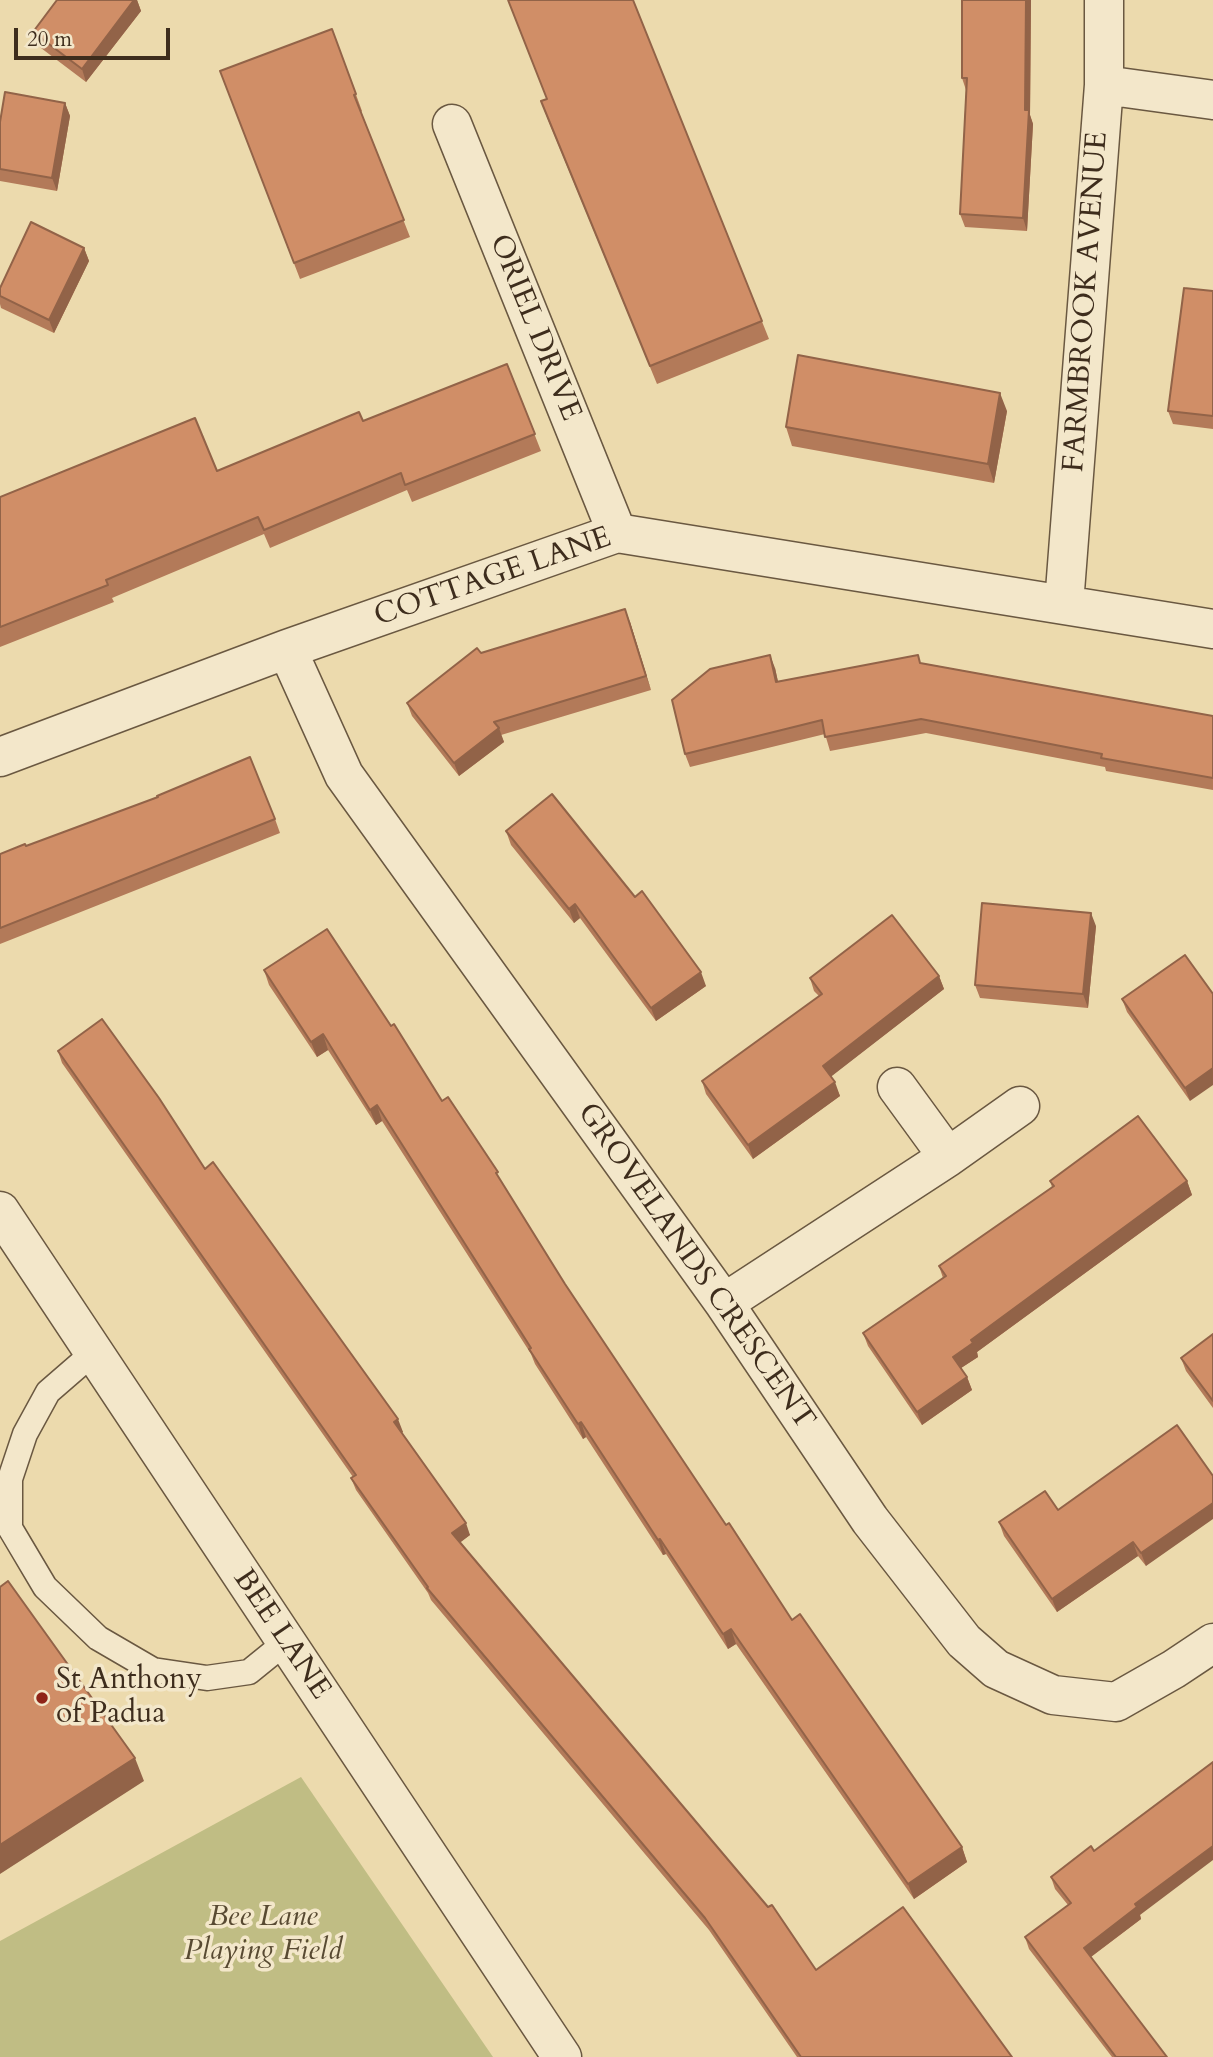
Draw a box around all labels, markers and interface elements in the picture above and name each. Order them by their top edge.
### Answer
scale bar [18,14,173,58]
text: 20 m [27,25,72,54]
street label: FARMBROOK AVENUE [1057,130,1117,474]
street label: ORIEL DRIVE [480,230,588,426]
street label: COTTAGE LANE [370,521,616,635]
street label: GROVELANDS CRESCENT [568,1097,822,1437]
street label: BEE LANE [224,1563,338,1707]
place label: St Anthony of Padua [56,1663,202,1734]
marker: St Anthony of Padua [34,1690,50,1706]
park label: Bee Lane Playing Field [184,1900,342,1970]

